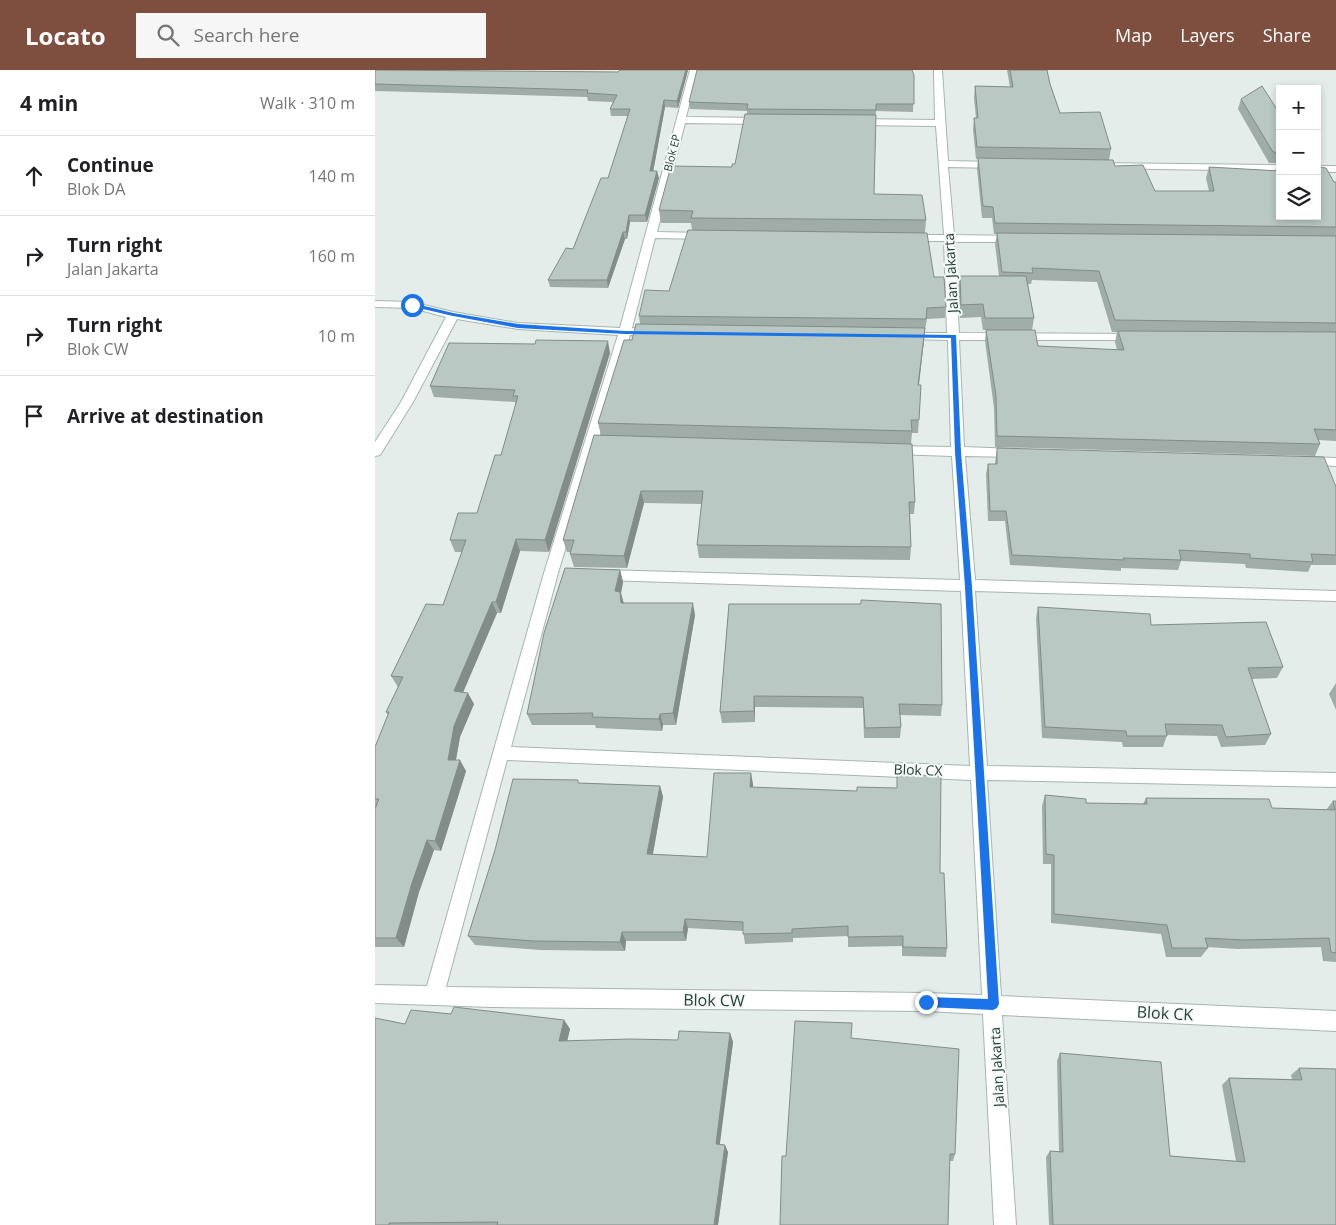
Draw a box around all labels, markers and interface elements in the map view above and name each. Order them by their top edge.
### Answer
search box [136,13,486,58]
text: Locato [25,19,106,52]
icon: search [154,21,182,49]
text: Search here [194,22,299,48]
text: Map [1115,23,1152,47]
text: Layers [1180,23,1235,47]
text: Share [1263,23,1311,47]
map controls [1276,85,1321,220]
button: + [1276,85,1321,130]
text: 4 min [20,89,78,117]
text: Walk · 310 m [260,92,355,114]
button: − [1276,130,1321,175]
street label: Blok EP [660,132,683,173]
text: Continue [67,152,154,178]
icon: ahead [20,162,48,190]
text: 140 m [309,165,355,187]
button: layers [1276,175,1321,220]
text: Blok DA [67,178,125,200]
text: Turn right [67,232,162,258]
street label: Jalan Jakarta [939,232,962,316]
icon: right [20,242,48,270]
text: 160 m [309,245,355,267]
text: Jalan Jakarta [67,258,159,280]
route start [401,294,424,317]
text: Turn right [67,312,162,338]
icon: right [20,322,48,350]
text: 10 m [318,325,355,347]
text: Blok CW [67,338,128,360]
icon: arrive [20,402,48,430]
text: Arrive at destination [67,403,264,429]
street label: Blok CX [893,759,944,780]
street label: Blok CW [683,988,745,1012]
route end [915,991,938,1014]
street label: Blok CK [1136,1001,1194,1025]
street label: Jalan Jakarta [985,1026,1008,1110]

